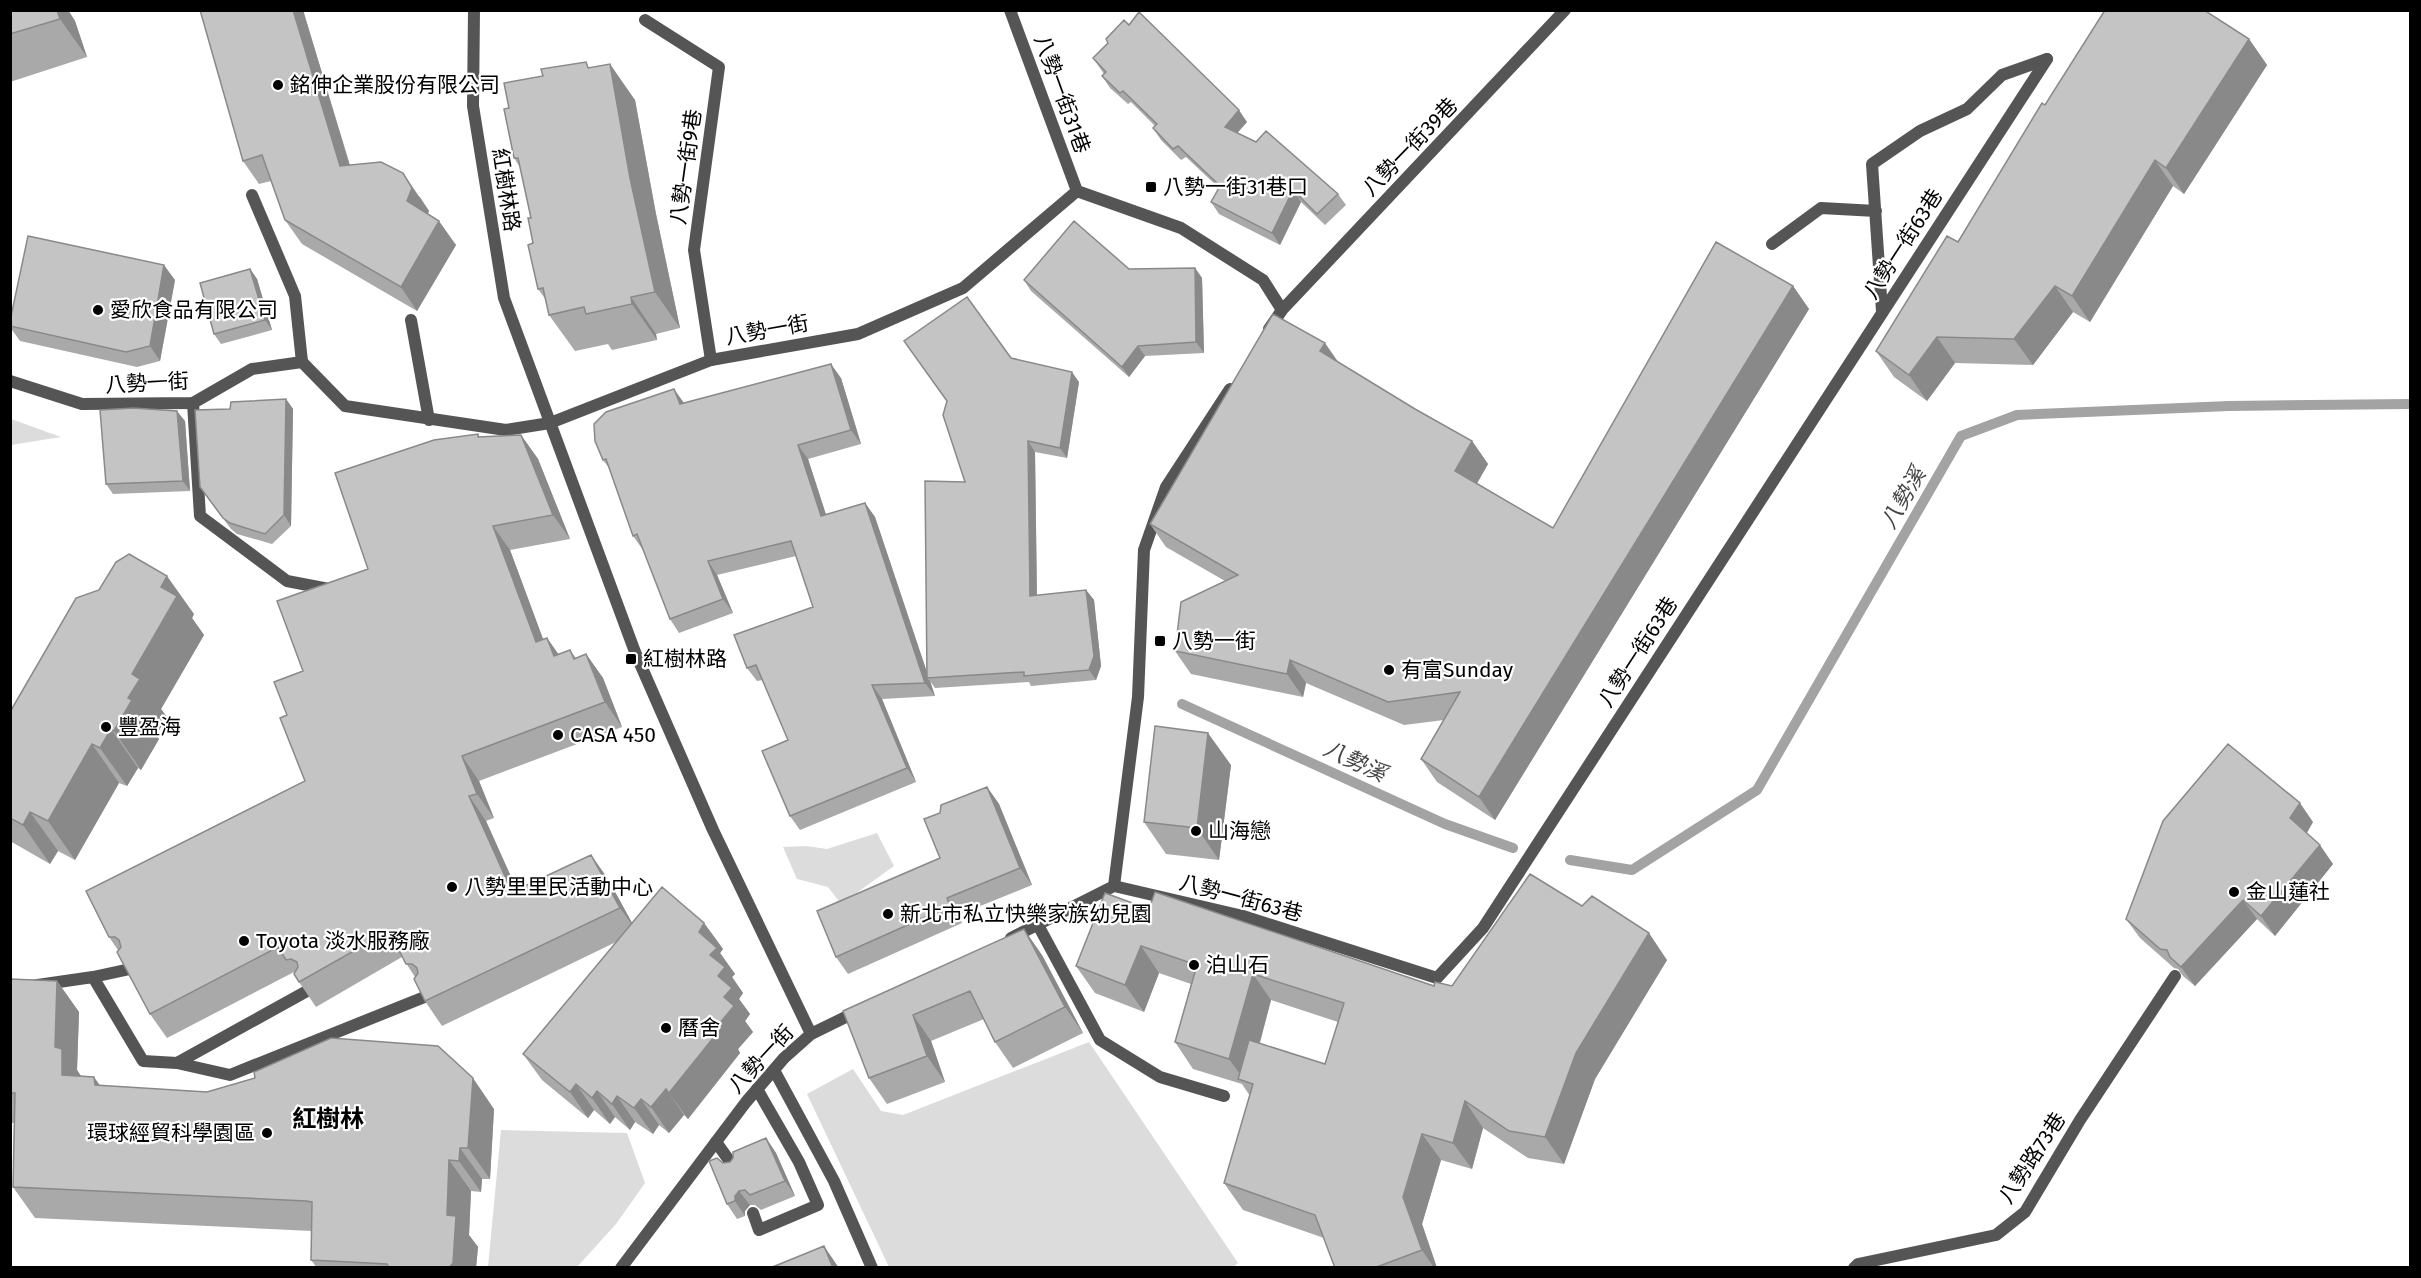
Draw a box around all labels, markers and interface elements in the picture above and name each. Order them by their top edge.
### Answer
street label: 八勢一街31巷 [1029,31,1095,157]
place label: 銘伸企業股份有限公司 [290,72,500,98]
marker: 銘伸企業股份有限公司 [271,78,285,92]
street label: 八勢一街39巷 [1357,93,1463,201]
street label: 八勢一街9巷 [665,108,707,226]
street label: 紅樹林路 [487,146,525,234]
place label: 八勢一街31巷口 [1163,174,1308,200]
marker: 八勢一街31巷口 [1144,180,1158,194]
street label: 八勢一街63巷 [1858,184,1948,304]
place label: 愛欣食品有限公司 [110,297,278,323]
marker: 愛欣食品有限公司 [91,303,105,317]
street label: 八勢一街 [723,310,811,350]
street label: 八勢一街 [104,368,190,398]
water label: 八勢溪 [1875,460,1933,533]
street label: 八勢一街63巷 [1593,592,1683,712]
place label: 八勢一街 [1172,628,1256,654]
marker: 八勢一街 [1153,634,1167,648]
place label: 紅樹林路 [643,646,727,672]
marker: 紅樹林路 [624,652,638,666]
place label: 有富Sunday [1401,657,1514,683]
marker: 有富Sunday [1382,663,1396,677]
place label: 豐盈海 [118,714,181,740]
marker: 豐盈海 [99,720,113,734]
place label: CASA 450 [570,722,656,748]
marker: CASA 450 [551,728,565,742]
water label: 八勢溪 [1319,735,1393,788]
place label: 山海戀 [1208,818,1271,844]
marker: 山海戀 [1189,824,1203,838]
street label: 八勢一街63巷 [1177,869,1305,927]
place label: 八勢里里民活動中心 [464,874,653,900]
place label: 金山蓮社 [2246,879,2330,905]
marker: 八勢里里民活動中心 [445,880,459,894]
marker: 金山蓮社 [2227,885,2241,899]
place label: 新北市私立快樂家族幼兒園 [900,901,1152,927]
marker: 新北市私立快樂家族幼兒園 [881,907,895,921]
place label: Toyota 淡水服務廠 [256,928,430,954]
marker: Toyota 淡水服務廠 [237,934,251,948]
place label: 泊山石 [1206,952,1269,978]
marker: 泊山石 [1187,958,1201,972]
place label: 曆舍 [678,1015,720,1041]
street label: 八勢一街 [723,1019,799,1099]
marker: 曆舍 [659,1021,673,1035]
district label: 紅樹林 [292,1105,364,1133]
street label: 八勢路73巷 [1993,1107,2071,1209]
place label: 環球經貿科學園區 [87,1120,255,1146]
marker: 環球經貿科學園區 [260,1126,274,1140]

